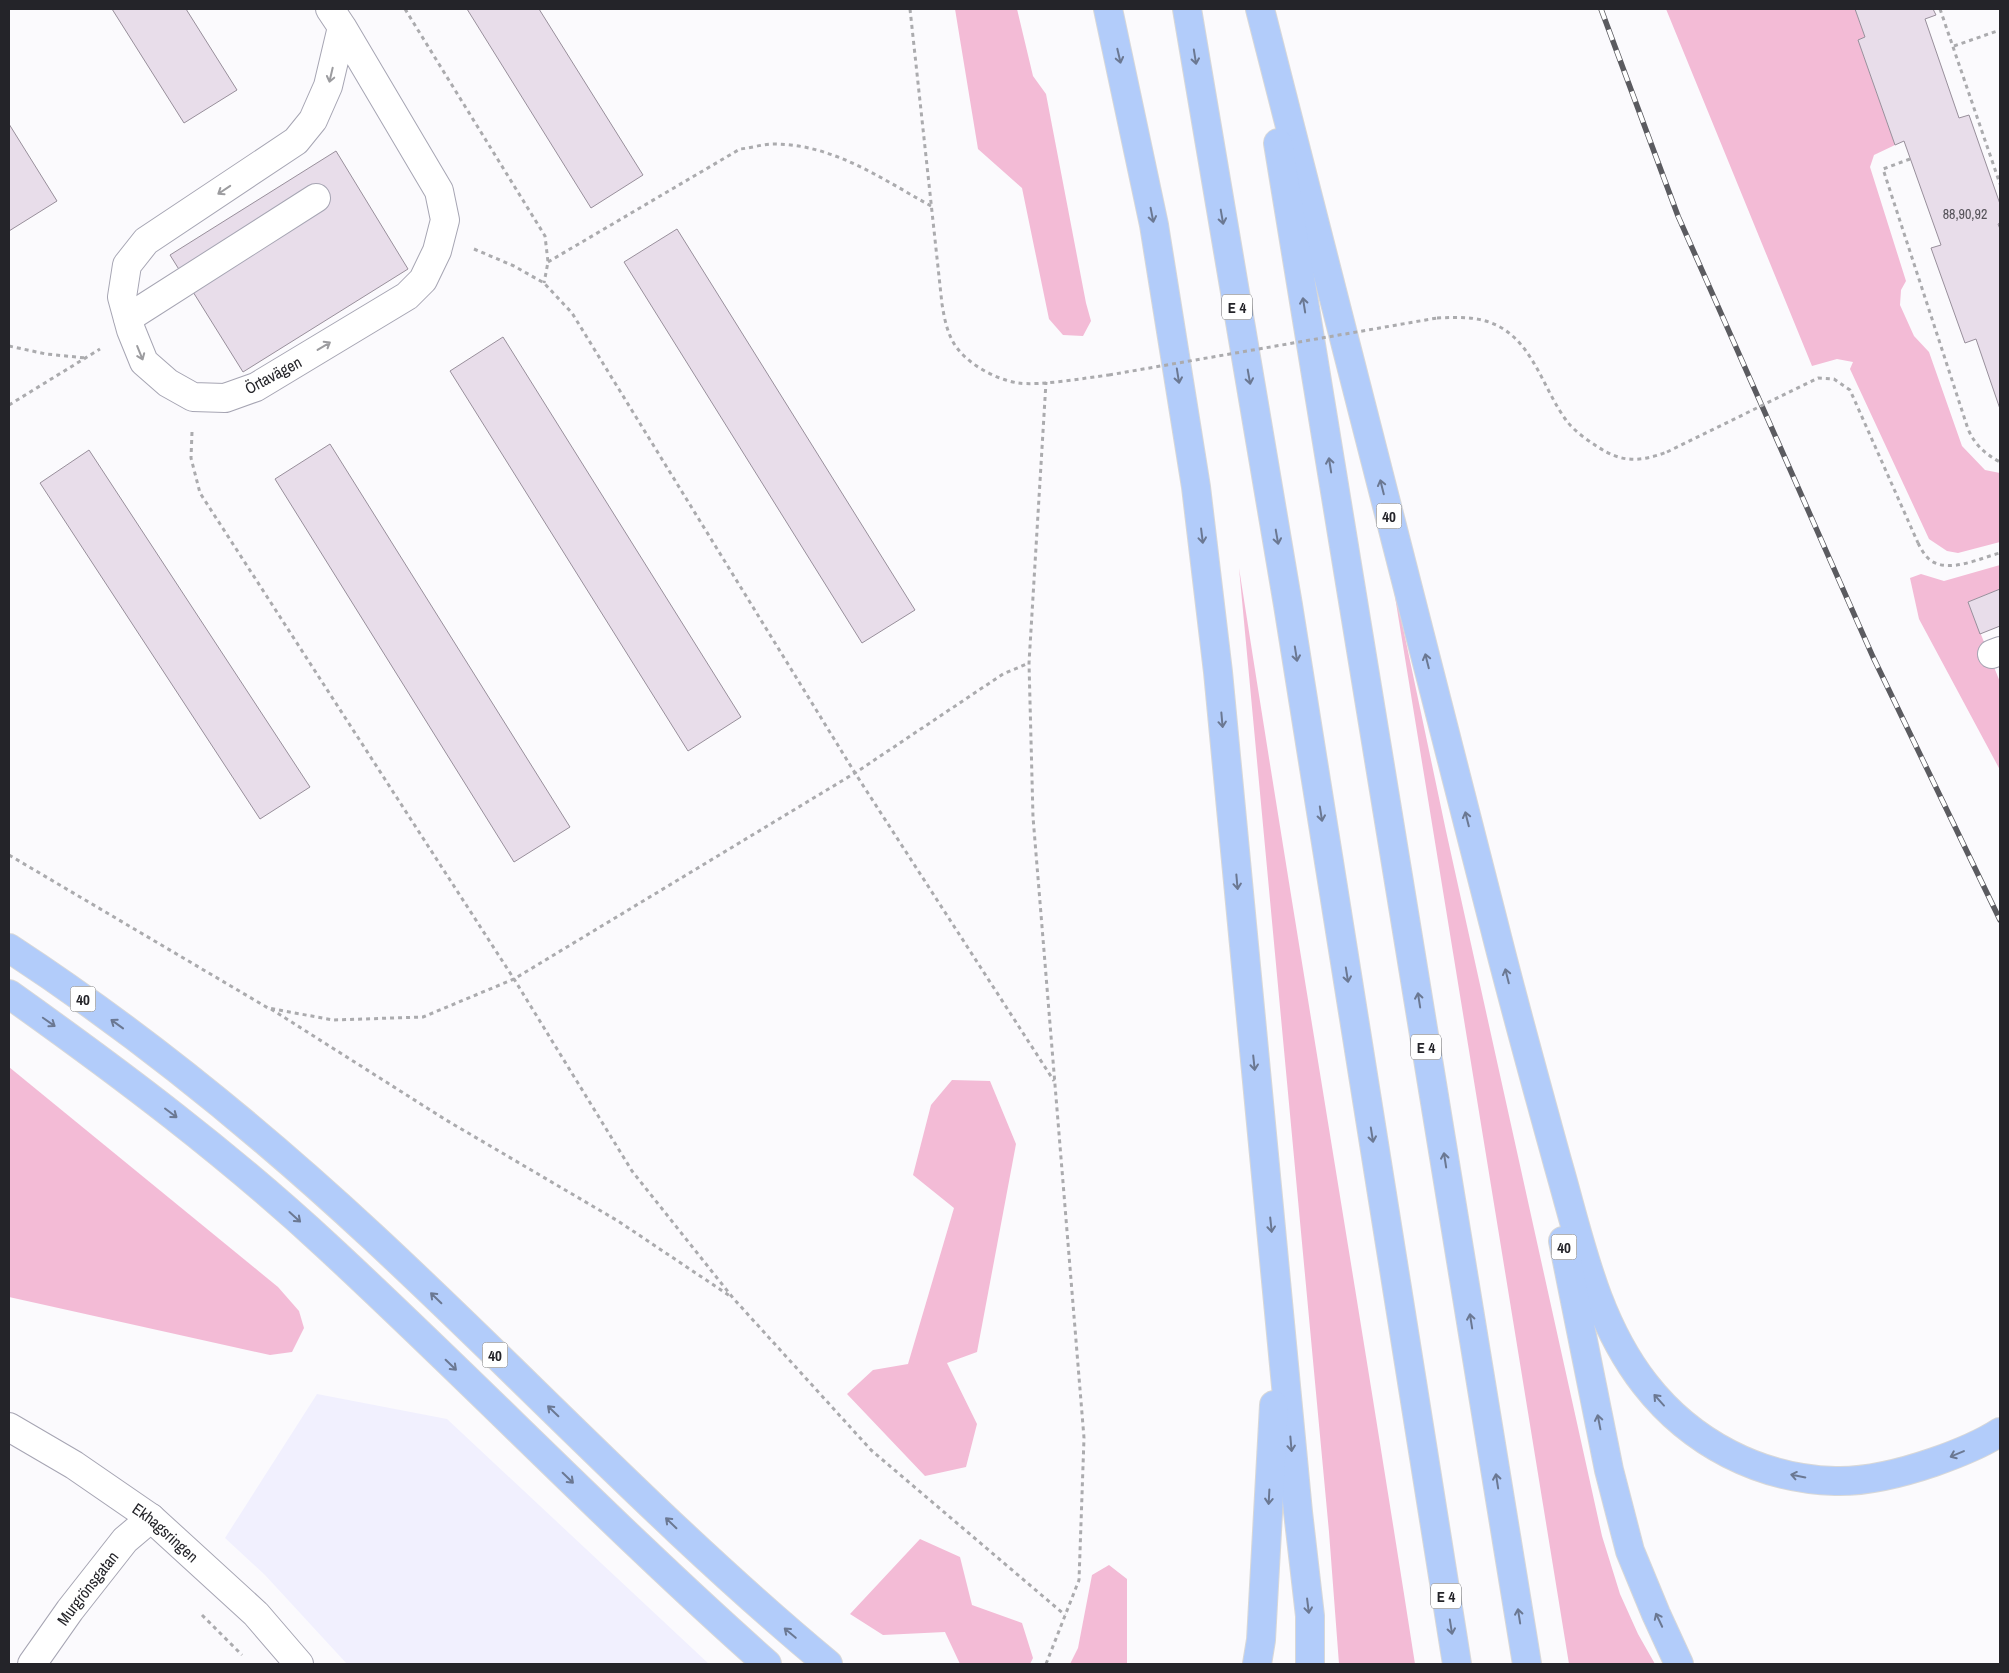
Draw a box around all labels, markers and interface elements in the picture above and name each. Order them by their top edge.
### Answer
one-way arrow [1114,48,1124,64]
one-way arrow [1191,48,1201,64]
one-way arrow [326,66,335,82]
one-way arrow [217,185,231,195]
house number: 88,90,92 [1943,205,1987,223]
one-way arrow [1147,207,1157,223]
one-way arrow [1218,209,1228,225]
road number: E 4 [1222,294,1252,320]
one-way arrow [1299,297,1309,313]
one-way arrow [317,341,331,351]
one-way arrow [136,345,146,360]
street label: Örtavägen [241,351,305,399]
one-way arrow [1173,367,1183,383]
one-way arrow [1245,369,1255,385]
one-way arrow [1325,457,1335,473]
one-way arrow [1377,479,1386,495]
road number: 40 [1376,504,1402,528]
one-way arrow [1197,528,1207,544]
one-way arrow [1272,529,1282,545]
one-way arrow [1291,645,1301,661]
one-way arrow [1421,654,1431,670]
one-way arrow [1217,712,1227,728]
one-way arrow [1317,806,1327,822]
one-way arrow [1462,811,1471,827]
one-way arrow [1232,874,1242,890]
one-way arrow [1342,966,1352,982]
one-way arrow [1502,968,1511,984]
road number: 40 [70,986,96,1012]
one-way arrow [1413,992,1423,1008]
one-way arrow [41,1017,55,1027]
one-way arrow [111,1018,124,1029]
road number: E 4 [1411,1034,1441,1060]
one-way arrow [1249,1055,1259,1071]
one-way arrow [164,1107,177,1118]
one-way arrow [1368,1127,1378,1143]
one-way arrow [1439,1153,1449,1169]
one-way arrow [288,1212,301,1223]
one-way arrow [1266,1217,1275,1233]
road number: 40 [1552,1234,1576,1260]
one-way arrow [430,1292,443,1304]
one-way arrow [1465,1313,1475,1329]
road number: 40 [482,1342,508,1368]
one-way arrow [445,1359,457,1371]
one-way arrow [1653,1393,1665,1406]
one-way arrow [548,1405,560,1417]
one-way arrow [1594,1415,1604,1431]
one-way arrow [1287,1436,1296,1452]
one-way arrow [1950,1449,1965,1459]
one-way arrow [1791,1470,1807,1480]
one-way arrow [561,1472,574,1484]
one-way arrow [1492,1473,1502,1489]
one-way arrow [1264,1489,1273,1505]
street label: Ekhagsringen [128,1497,203,1567]
one-way arrow [664,1517,677,1529]
street label: Murgrönsgatan [52,1547,123,1630]
road number: E 4 [1431,1584,1461,1608]
one-way arrow [1303,1597,1313,1613]
one-way arrow [1514,1608,1524,1624]
one-way arrow [1653,1613,1663,1628]
one-way arrow [1447,1619,1457,1635]
one-way arrow [784,1627,797,1639]

